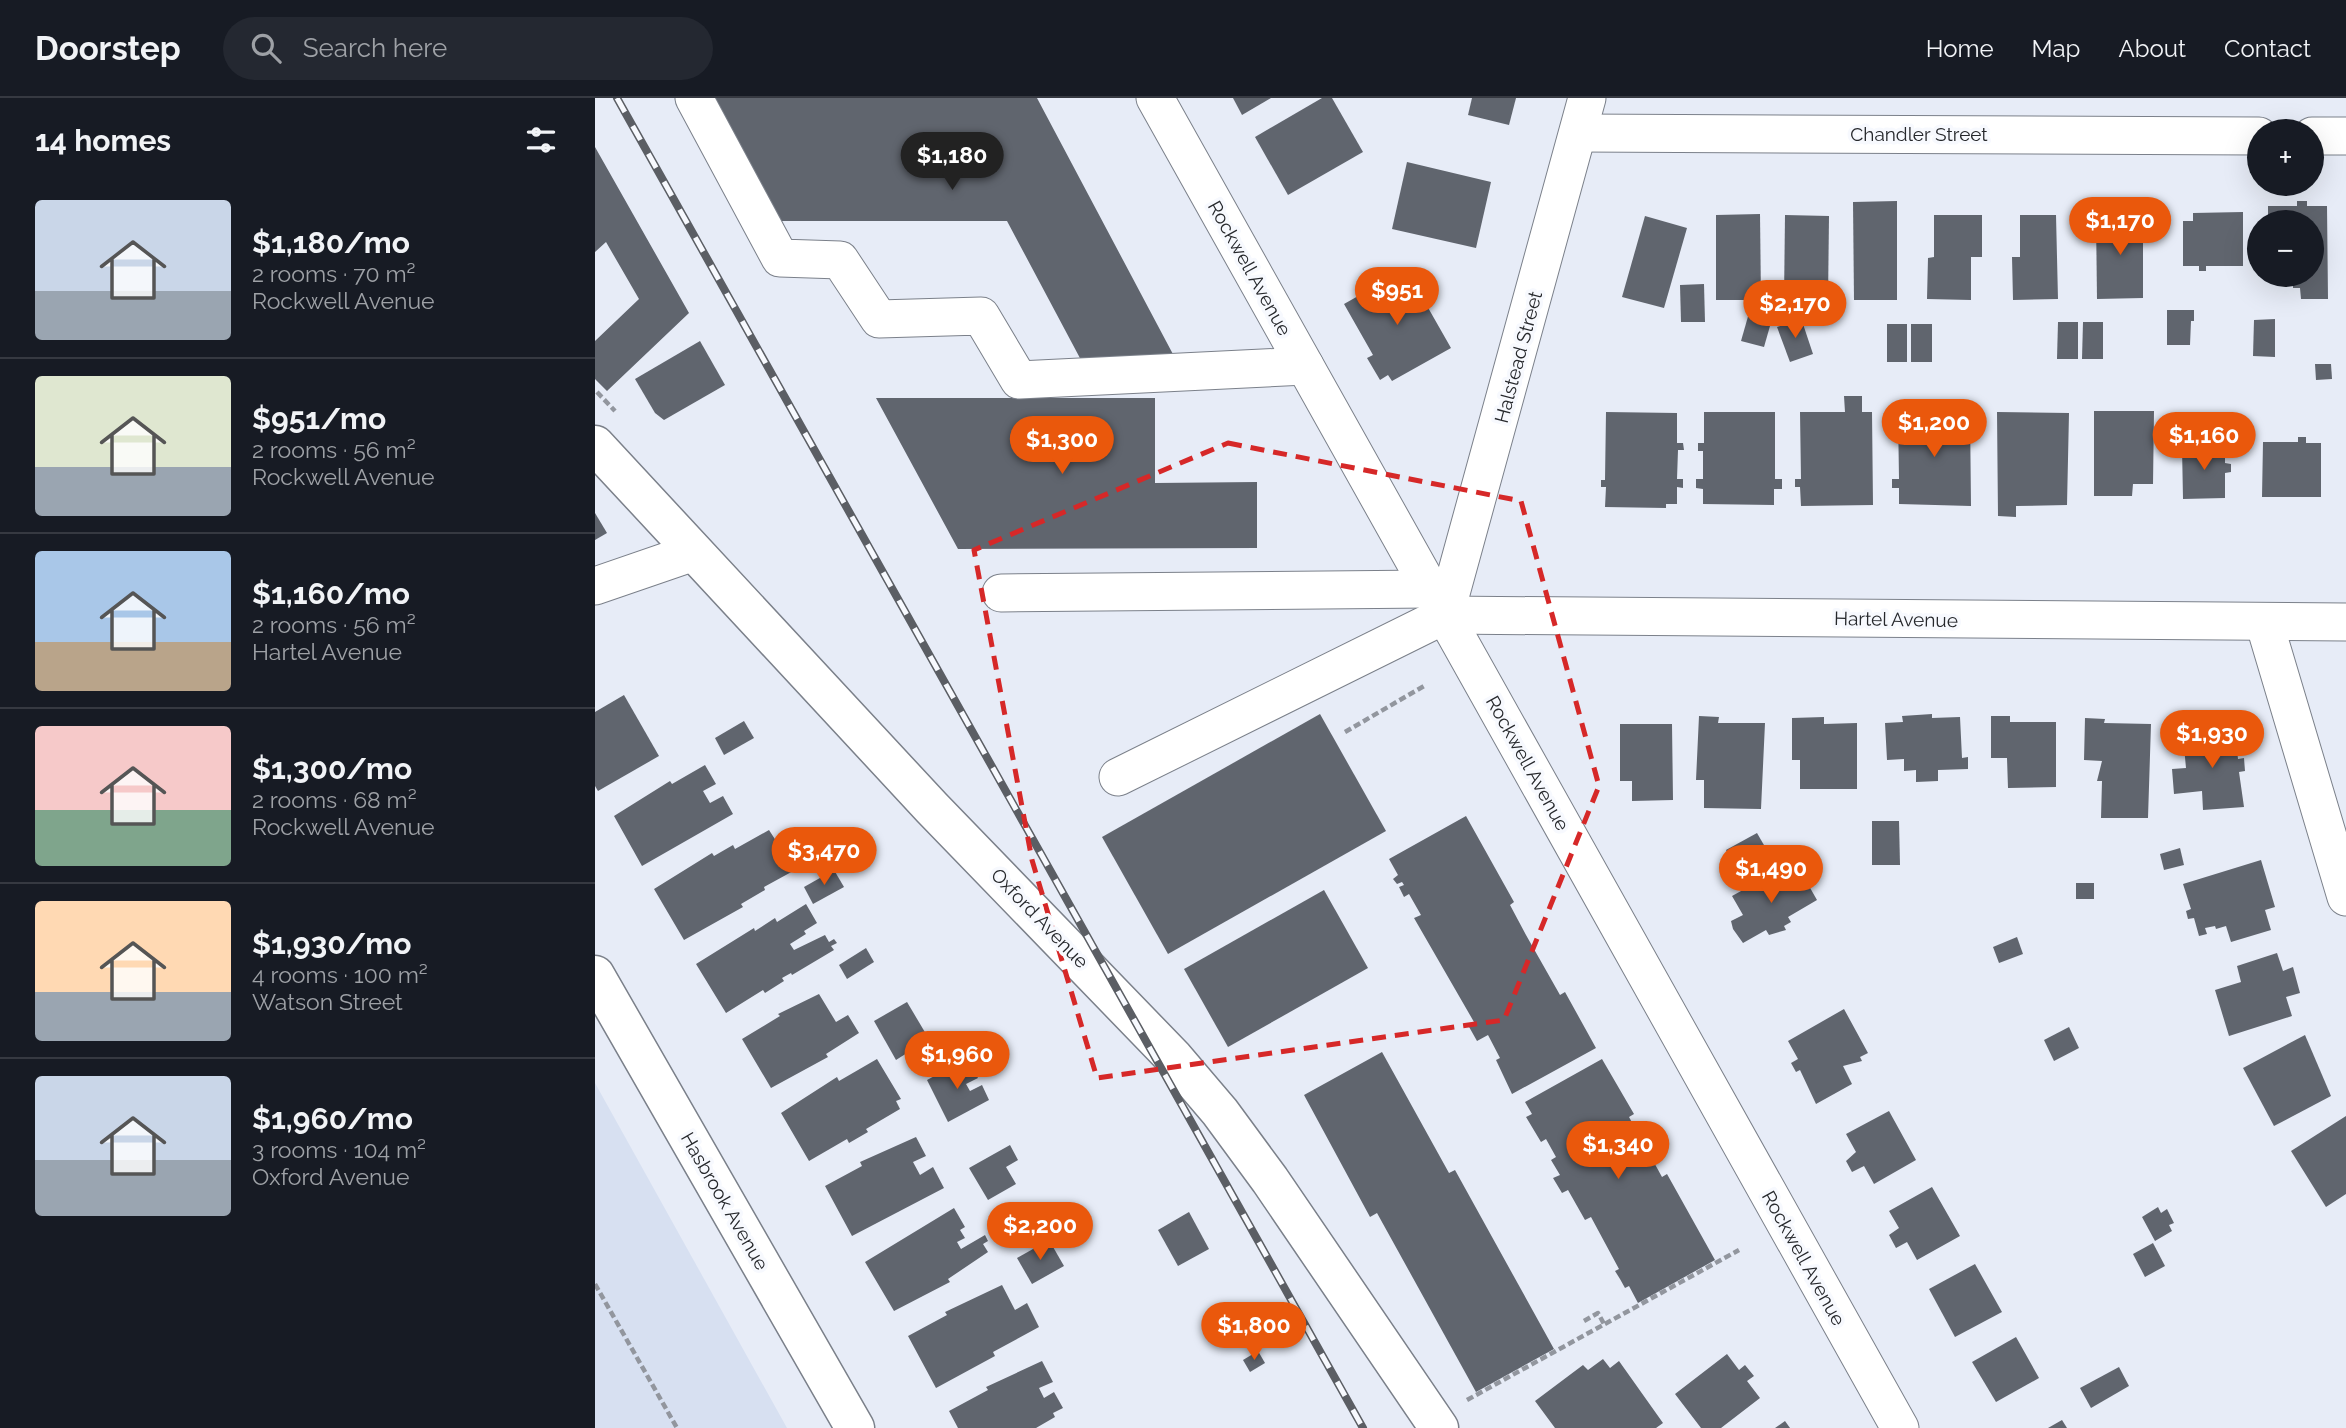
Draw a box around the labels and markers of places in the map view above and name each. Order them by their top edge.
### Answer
pin: $1,180 [895,132,1009,192]
pin: $1,170 [2063,198,2177,257]
pin: $951 [1356,268,1438,327]
pin: $2,170 [1738,280,1852,340]
pin: $1,200 [1877,400,1991,459]
pin: $1,160 [2147,412,2261,472]
pin: $1,300 [1005,416,1119,476]
pin: $1,930 [2155,710,2269,770]
pin: $3,470 [767,828,881,887]
pin: $1,490 [1714,846,1828,905]
pin: $1,960 [900,1032,1014,1091]
pin: $1,340 [1561,1122,1675,1181]
pin: $2,200 [983,1202,1097,1262]
pin: $1,800 [1197,1302,1311,1362]

